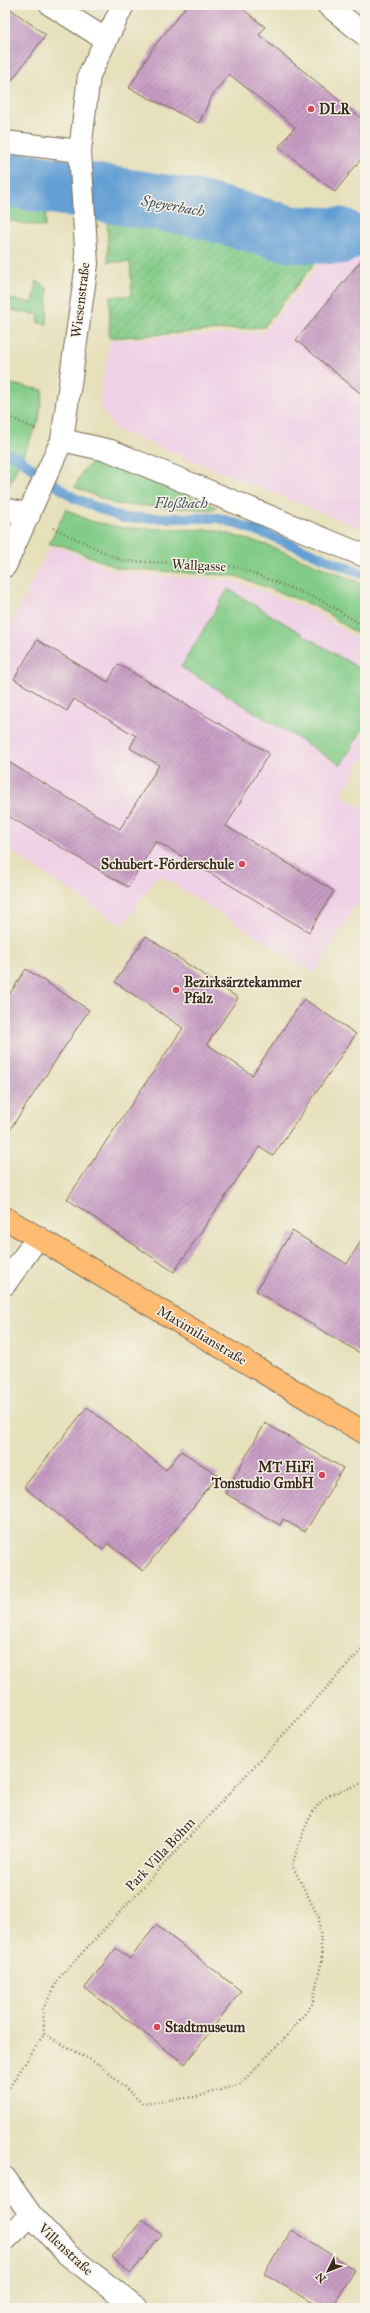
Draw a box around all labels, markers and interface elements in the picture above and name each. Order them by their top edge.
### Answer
place label: DLR [319,101,351,118]
marker: DLR [306,104,316,114]
water label: Speyerbach [139,191,207,222]
street label: Wiesenstraße [67,261,94,339]
water label: Floßbach [153,494,208,512]
street label: Wallgasse [171,556,227,575]
place label: Schubert-Förderschule [101,856,234,873]
marker: Schubert-Förderschule [237,859,247,869]
place label: Bezirksärztekammer Pfalz [184,974,302,1007]
marker: Bezirksärztekammer Pfalz [171,985,181,995]
street label: Maximilianstraße [154,1302,250,1369]
place label: MT HiFi Tonstudio GmbH [211,1459,314,1492]
marker: MT HiFi Tonstudio GmbH [317,1470,327,1480]
street label: Park Villa Böhm [122,1814,199,1895]
place label: Stadtmuseum [165,2019,245,2036]
marker: Stadtmuseum [152,2022,162,2032]
street label: Villenstraße [34,2219,97,2279]
north arrow [308,2251,348,2291]
text: N [313,2269,329,2285]

